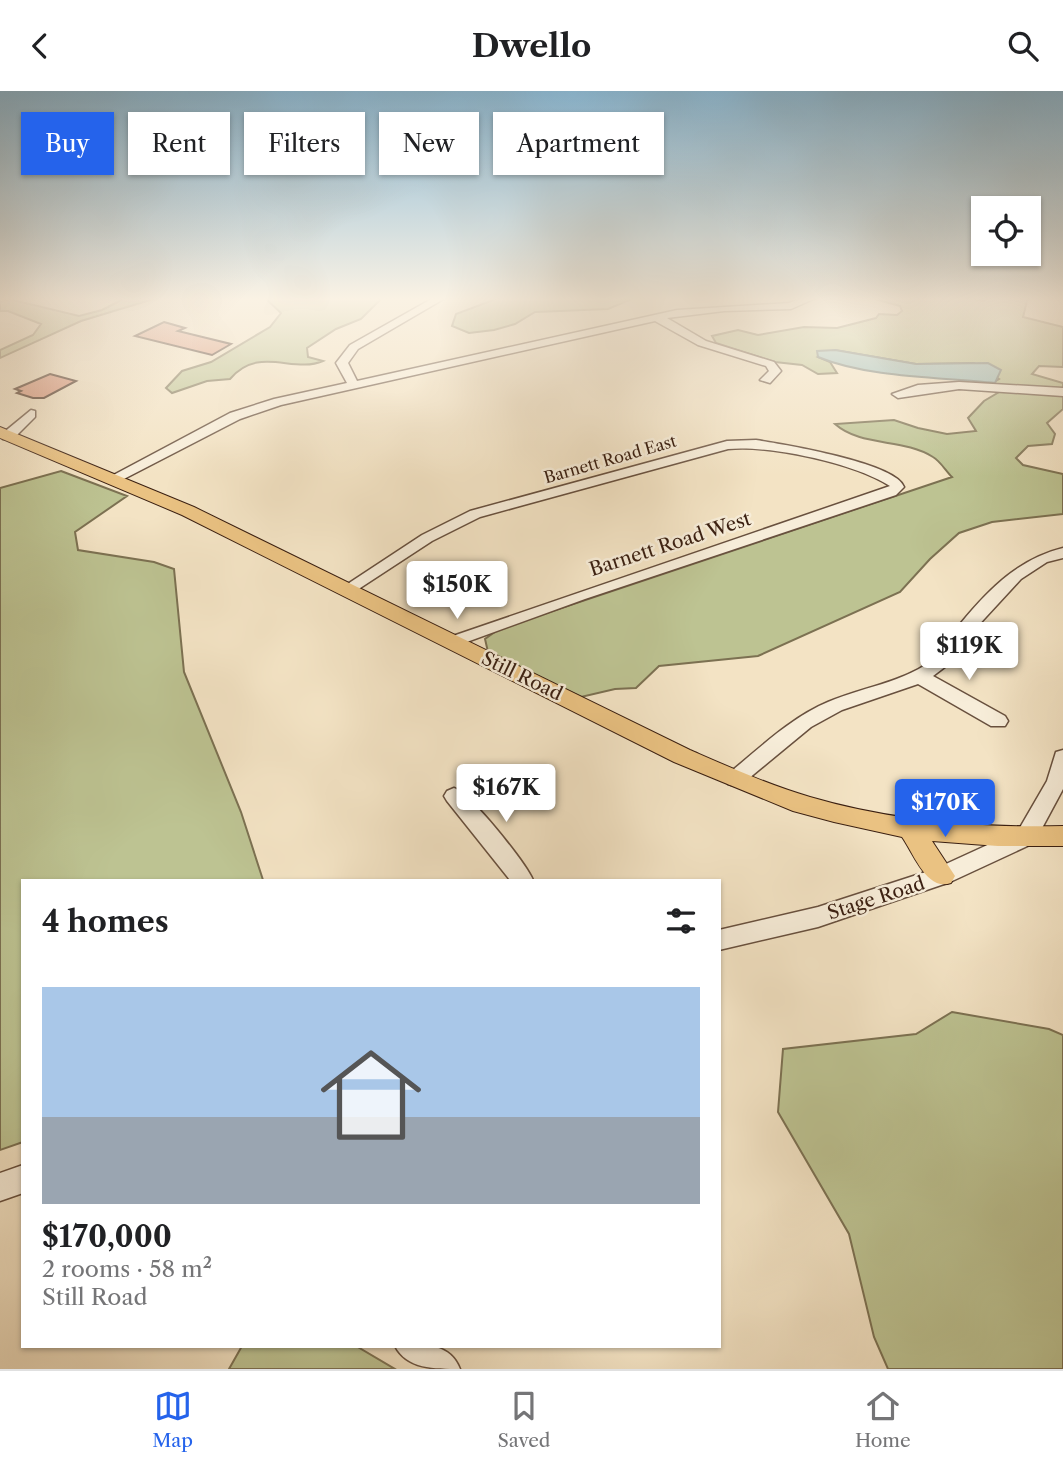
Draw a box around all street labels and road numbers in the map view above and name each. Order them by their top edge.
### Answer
street label: Barnett Road East [542,430,679,487]
street label: Barnett Road West [586,507,754,581]
street label: Still Road [478,647,567,706]
street label: Stage Road [825,871,928,925]

